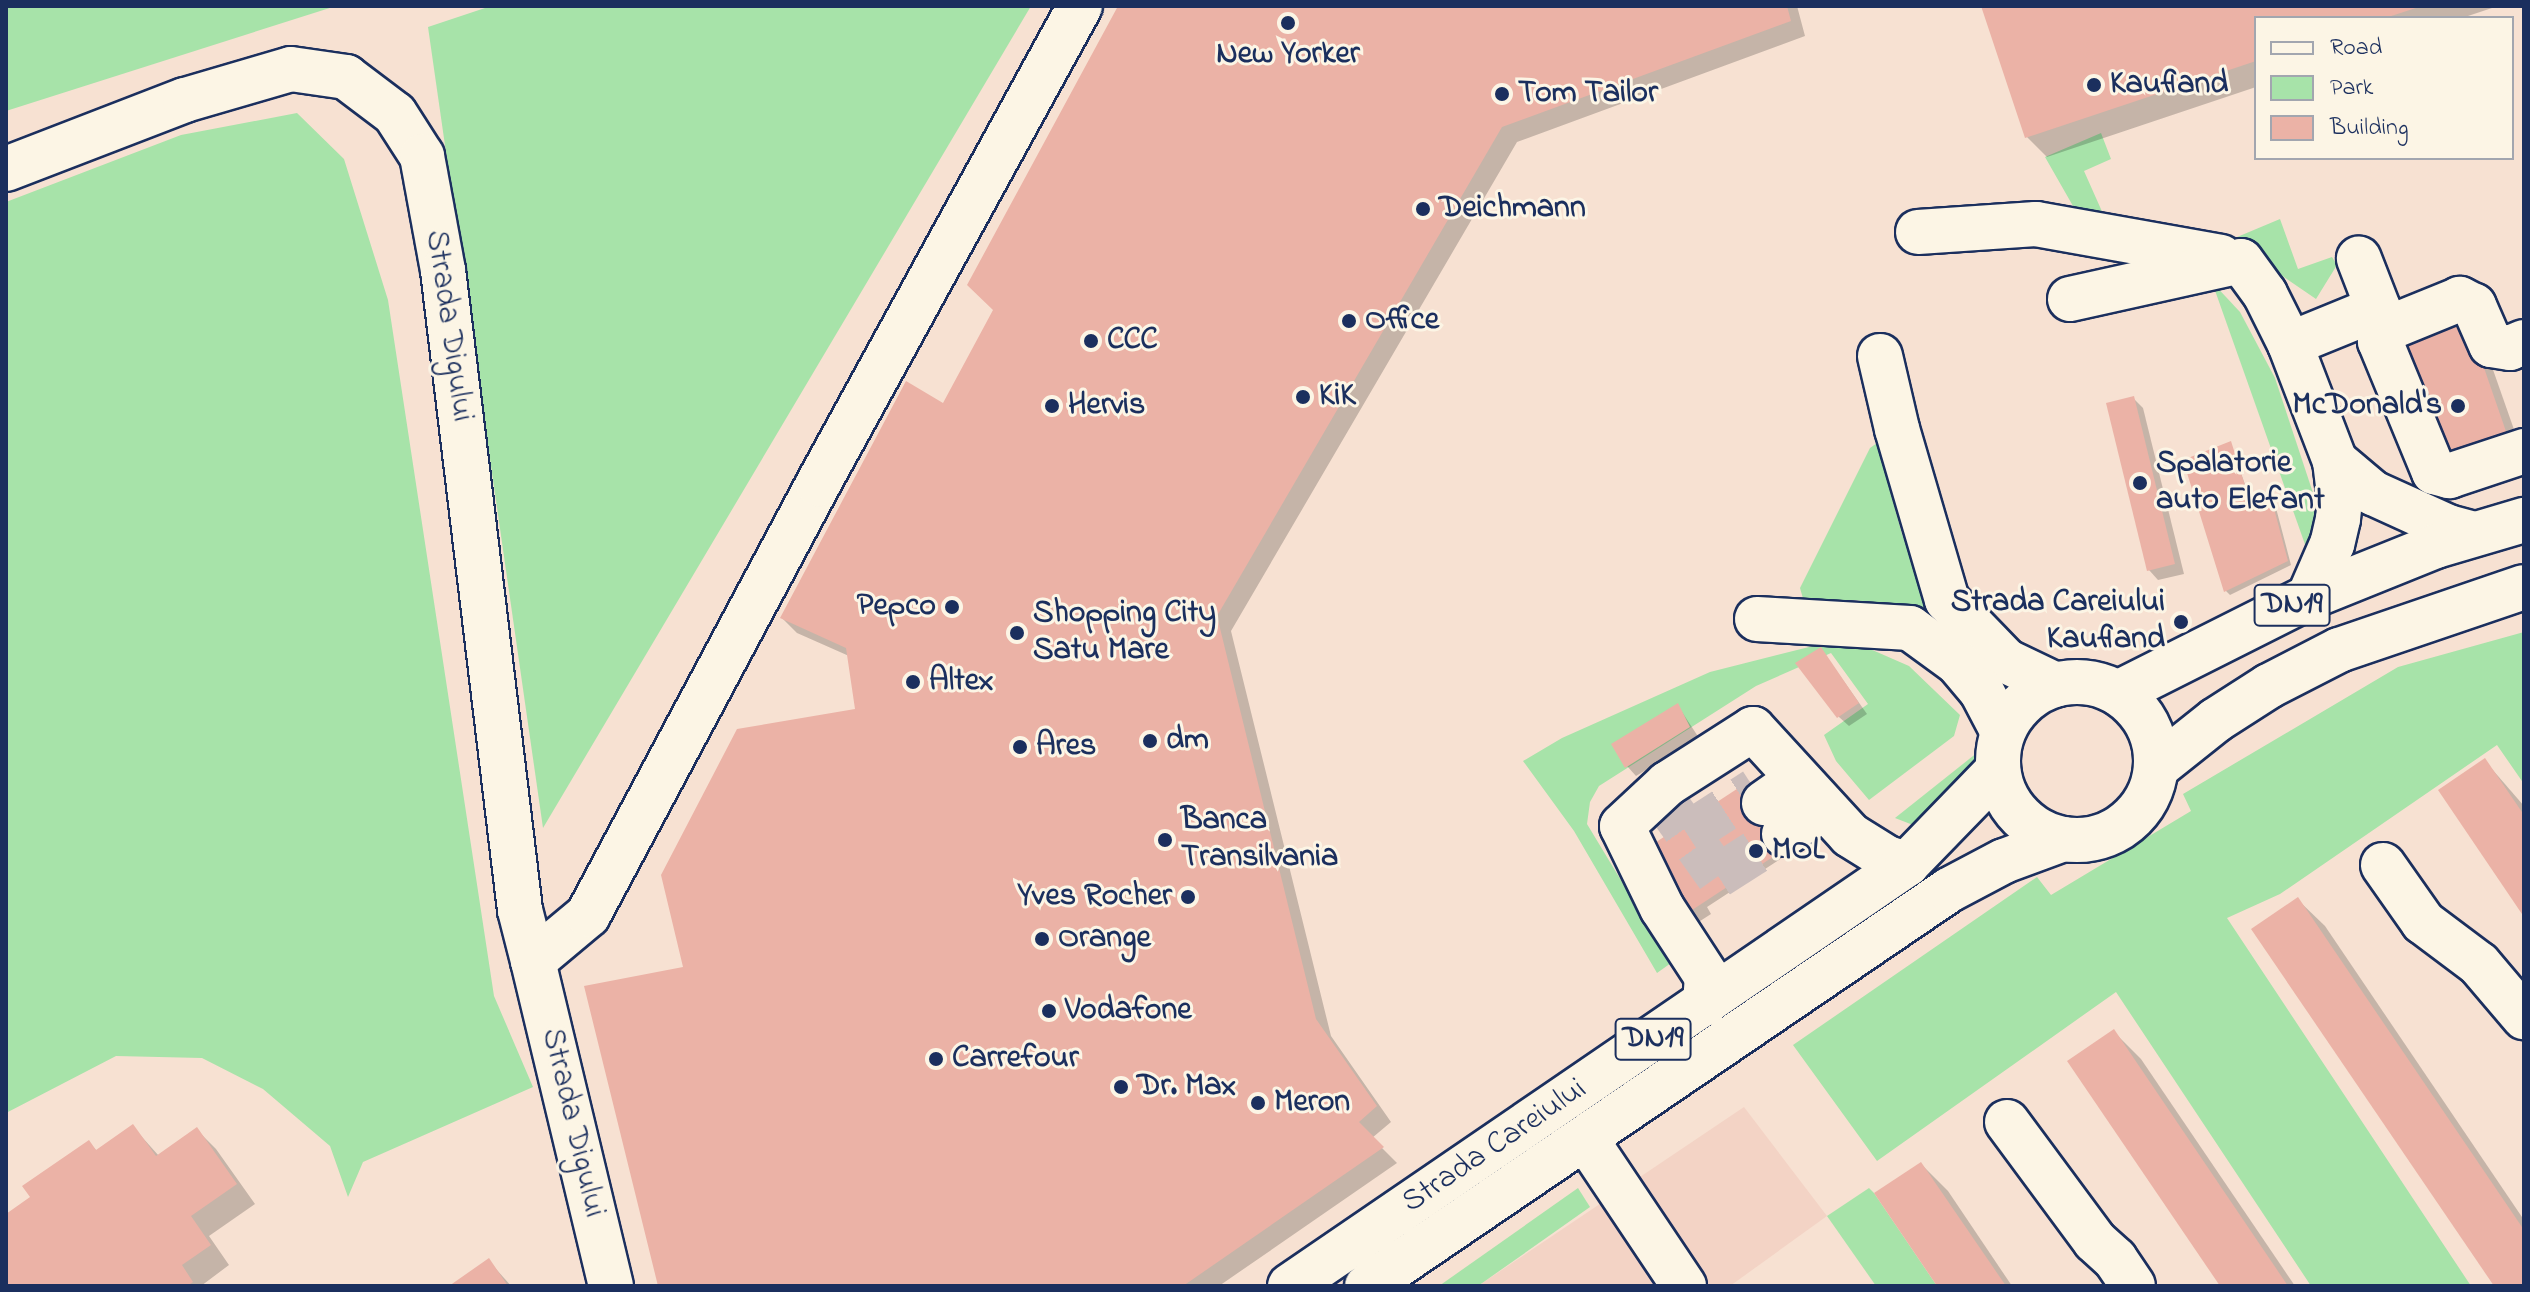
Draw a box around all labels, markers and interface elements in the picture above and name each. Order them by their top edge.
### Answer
marker: New Yorker [1279,14,1297,32]
legend [2254,16,2514,160]
text: Road [2330,31,2382,66]
place label: New Yorker [1216,36,1360,74]
place label: Kaufland [2110,66,2228,104]
text: Park [2330,71,2373,106]
place label: Tom Tailor [1518,75,1658,113]
marker: Kaufland [2085,76,2103,94]
marker: Tom Tailor [1493,85,1511,103]
text: Building [2330,111,2409,146]
place label: Deichmann [1439,190,1586,228]
marker: Deichmann [1414,200,1432,218]
street label: Strada Digului [416,228,480,424]
place label: Office [1365,302,1439,340]
marker: Office [1340,312,1358,330]
place label: CCC [1107,322,1158,360]
marker: CCC [1082,332,1100,350]
place label: KiK [1319,378,1356,416]
place label: Hervis [1068,387,1145,425]
place label: McDonald's [2292,387,2442,425]
marker: KiK [1294,388,1312,406]
marker: Hervis [1043,397,1061,415]
marker: McDonald's [2449,397,2467,415]
place label: Spalatorie auto Elefant [2156,446,2325,521]
marker: Spalatorie auto Elefant [2131,474,2149,492]
road number: DN19 [2252,579,2332,631]
place label: Strada Careiului Kaufland [1951,585,2165,660]
place label: Pepco [857,588,936,626]
place label: Shopping City Satu Mare [1033,596,1216,671]
marker: Pepco [943,598,961,616]
marker: Strada Careiului Kaufland [2172,613,2190,631]
marker: Shopping City Satu Mare [1008,624,1026,642]
place label: Altex [929,663,994,701]
marker: Altex [904,673,922,691]
place label: dm [1166,722,1209,760]
place label: Ares [1036,728,1096,766]
marker: dm [1141,732,1159,750]
marker: Ares [1011,738,1029,756]
place label: Banca Transilvania [1181,803,1338,878]
marker: Banca Transilvania [1156,831,1174,849]
place label: MOL [1772,832,1824,870]
marker: MOL [1747,842,1765,860]
place label: Yves Rocher [1017,878,1172,916]
marker: Yves Rocher [1179,888,1197,906]
place label: Orange [1058,920,1151,958]
marker: Orange [1033,930,1051,948]
place label: Vodafone [1065,992,1192,1030]
marker: Vodafone [1040,1002,1058,1020]
road number: DN19 [1613,1013,1693,1065]
street label: Strada Digului [532,1025,612,1221]
place label: Carrefour [952,1040,1079,1078]
marker: Carrefour [927,1050,945,1068]
place label: Dr. Max [1137,1068,1236,1106]
street label: Strada Careiului [1395,1071,1595,1223]
marker: Dr. Max [1112,1078,1130,1096]
place label: Meron [1274,1084,1350,1122]
marker: Meron [1249,1094,1267,1112]

